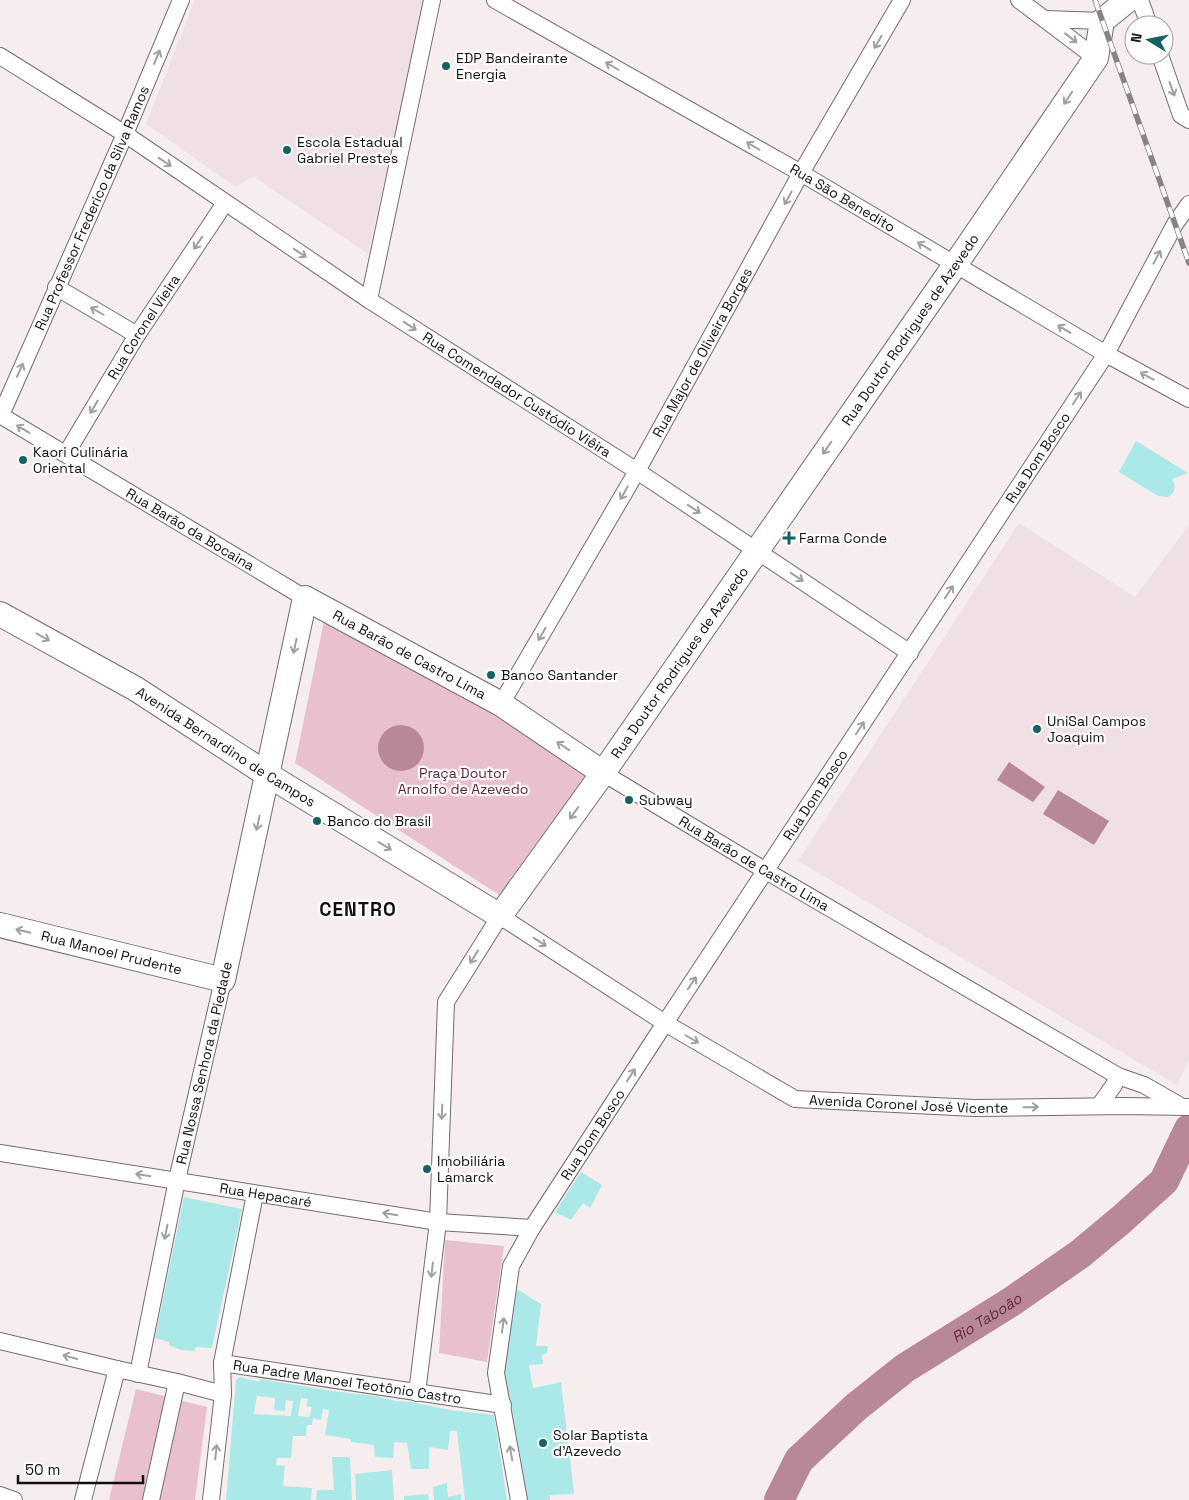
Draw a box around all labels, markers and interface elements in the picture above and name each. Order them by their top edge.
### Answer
north arrow [1124,15,1174,65]
text: N [1127,32,1146,44]
one-way arrow [1064,33,1077,44]
one-way arrow [872,35,882,49]
place label: EDP Bandeirante Energia [456,49,568,83]
one-way arrow [153,50,163,65]
marker: EDP Bandeirante Energia [440,60,452,72]
one-way arrow [605,61,620,70]
one-way arrow [1168,81,1177,97]
street label: Rua Professor Frederico da Silva Ramos [30,83,153,333]
one-way arrow [1063,91,1074,105]
place label: Escola Estadual Gabriel Prestes [297,133,403,167]
one-way arrow [747,141,761,151]
marker: Escola Estadual Gabriel Prestes [281,144,293,156]
one-way arrow [158,157,172,167]
street label: Rua São Benedito [787,160,899,236]
one-way arrow [782,190,792,204]
street label: Rua Doutor Rodrigues de Azevedo [838,230,983,429]
one-way arrow [193,236,203,250]
one-way arrow [917,241,931,251]
one-way arrow [292,249,306,259]
one-way arrow [1153,250,1163,265]
street label: Rua Major de Oliveira Borges [648,265,756,440]
street label: Rua Coronel Vieira [104,271,184,383]
one-way arrow [89,306,104,316]
one-way arrow [402,322,416,332]
one-way arrow [1057,323,1071,333]
street label: Rua Comendador Custódio Viêira [419,328,615,461]
one-way arrow [16,363,26,378]
one-way arrow [1140,371,1155,381]
one-way arrow [1072,391,1082,405]
one-way arrow [89,399,99,413]
street label: Rua Dom Bosco [1001,409,1074,506]
one-way arrow [17,423,31,433]
one-way arrow [822,441,832,455]
place label: Kaori Culinária Oriental [33,443,128,477]
marker: Kaori Culinária Oriental [17,454,29,466]
street label: Rua Barão da Bocaina [123,484,258,575]
one-way arrow [619,486,629,500]
one-way arrow [686,504,700,514]
place label: Farma Conde [799,529,887,547]
marker: Farma Conde [783,532,795,544]
street label: Rua Doutor Rodrigues de Azevedo [607,563,752,762]
one-way arrow [789,573,803,583]
one-way arrow [945,586,955,600]
street label: Rua Barão de Castro Lima [330,606,489,703]
one-way arrow [537,626,547,640]
one-way arrow [35,633,49,643]
one-way arrow [290,638,299,654]
place label: Banco Santander [501,666,618,684]
marker: Banco Santander [485,669,497,681]
street label: Avenida Bernardino de Campos [133,682,319,811]
place label: UniSal Campos Joaquim [1047,712,1146,746]
one-way arrow [855,721,866,735]
marker: UniSal Campos Joaquim [1031,723,1043,735]
one-way arrow [556,741,570,751]
street label: Rua Dom Bosco [779,746,852,844]
park label: Praça Doutor Arnolfo de Azevedo [398,764,528,798]
place label: Subway [639,791,693,809]
marker: Subway [623,794,635,806]
one-way arrow [569,805,580,819]
place label: Banco do Brasil [327,812,431,830]
street label: Rua Barão de Castro Lima [676,812,832,915]
one-way arrow [253,814,262,830]
marker: Banco do Brasil [311,815,323,827]
one-way arrow [377,841,391,851]
district label: CENTRO [319,897,397,922]
one-way arrow [15,925,31,935]
street label: Rua Manoel Prudente [39,927,184,979]
one-way arrow [533,938,547,948]
one-way arrow [468,950,478,964]
street label: Rua Nossa Senhora da Piedade [172,960,236,1166]
one-way arrow [687,976,697,990]
one-way arrow [685,1035,699,1045]
one-way arrow [626,1069,636,1083]
street label: Rua Dom Bosco [557,1086,629,1183]
street label: Avenida Coronel José Vicente [809,1091,1008,1117]
one-way arrow [1022,1102,1038,1112]
one-way arrow [437,1104,447,1120]
place label: Imobiliária Lamarck [437,1152,505,1186]
marker: Imobiliária Lamarck [421,1163,433,1175]
one-way arrow [136,1169,152,1179]
street label: Rua Hepacaré [218,1179,313,1211]
one-way arrow [382,1209,398,1219]
one-way arrow [161,1224,171,1240]
one-way arrow [427,1262,437,1278]
water label: Rio Taboão [948,1288,1025,1346]
one-way arrow [498,1317,508,1333]
one-way arrow [62,1351,78,1361]
street label: Rua Padre Manoel Teotônio Castro [232,1356,463,1408]
place label: Solar Baptista d’Azevedo [553,1426,648,1460]
marker: Solar Baptista d’Azevedo [537,1437,549,1449]
one-way arrow [211,1444,221,1460]
one-way arrow [505,1445,515,1461]
scale bar [18,1452,142,1484]
text: 50 m [25,1460,60,1479]

